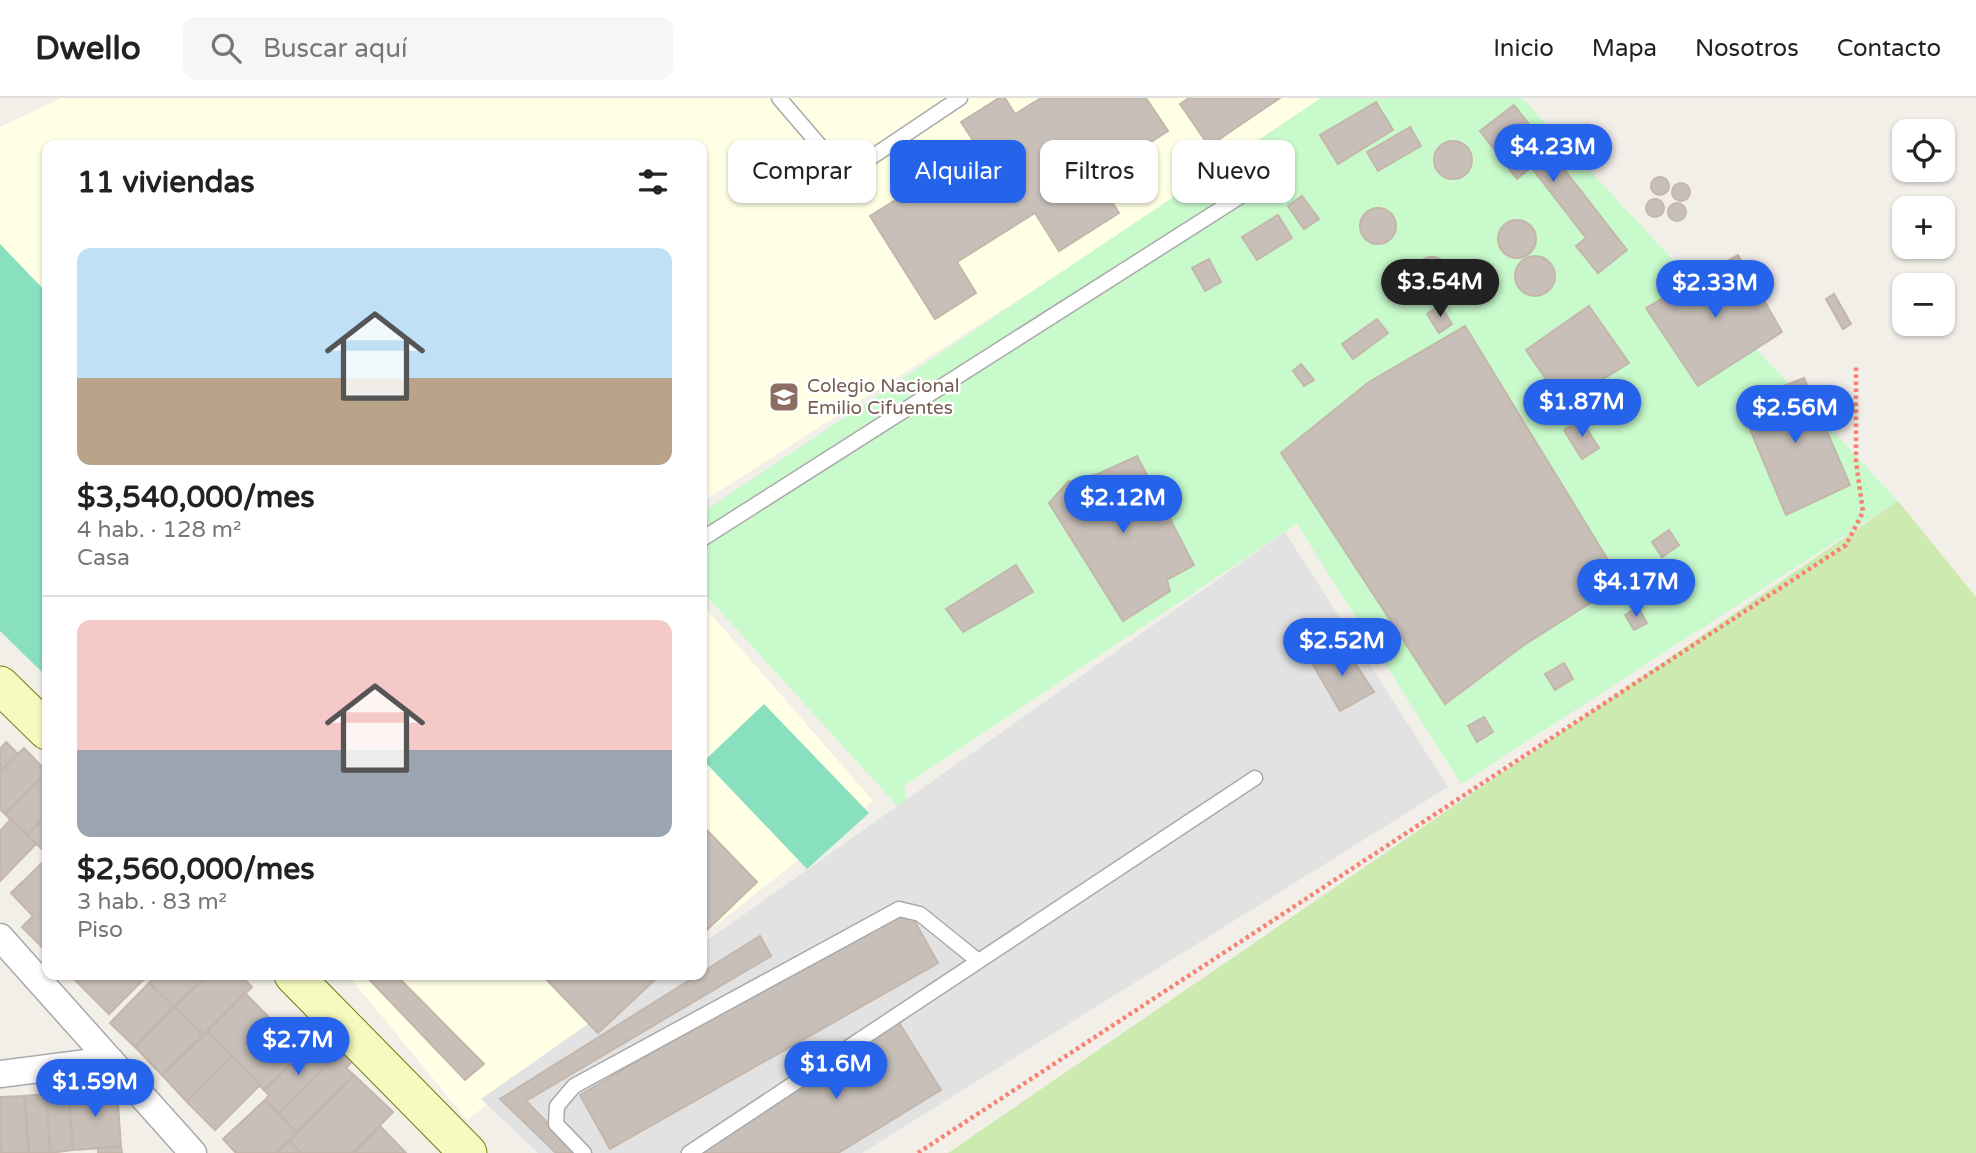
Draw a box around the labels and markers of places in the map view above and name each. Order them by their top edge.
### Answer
pin: $4.23M [1496,125,1610,184]
pin: $3.54M [1383,260,1497,319]
pin: $2.33M [1658,260,1772,320]
place label: Colegio Nacional Emilio Cifuentes [807,375,959,419]
school or university icon: Colegio Nacional Emilio Cifuentes [767,380,801,414]
pin: $1.87M [1525,380,1639,439]
pin: $2.56M [1738,386,1852,445]
pin: $2.12M [1066,476,1180,535]
pin: $4.17M [1579,560,1693,619]
pin: $2.52M [1285,618,1399,678]
pin: $2.7M [249,1018,347,1077]
pin: $1.6M [787,1042,885,1101]
pin: $1.59M [38,1060,152,1119]

